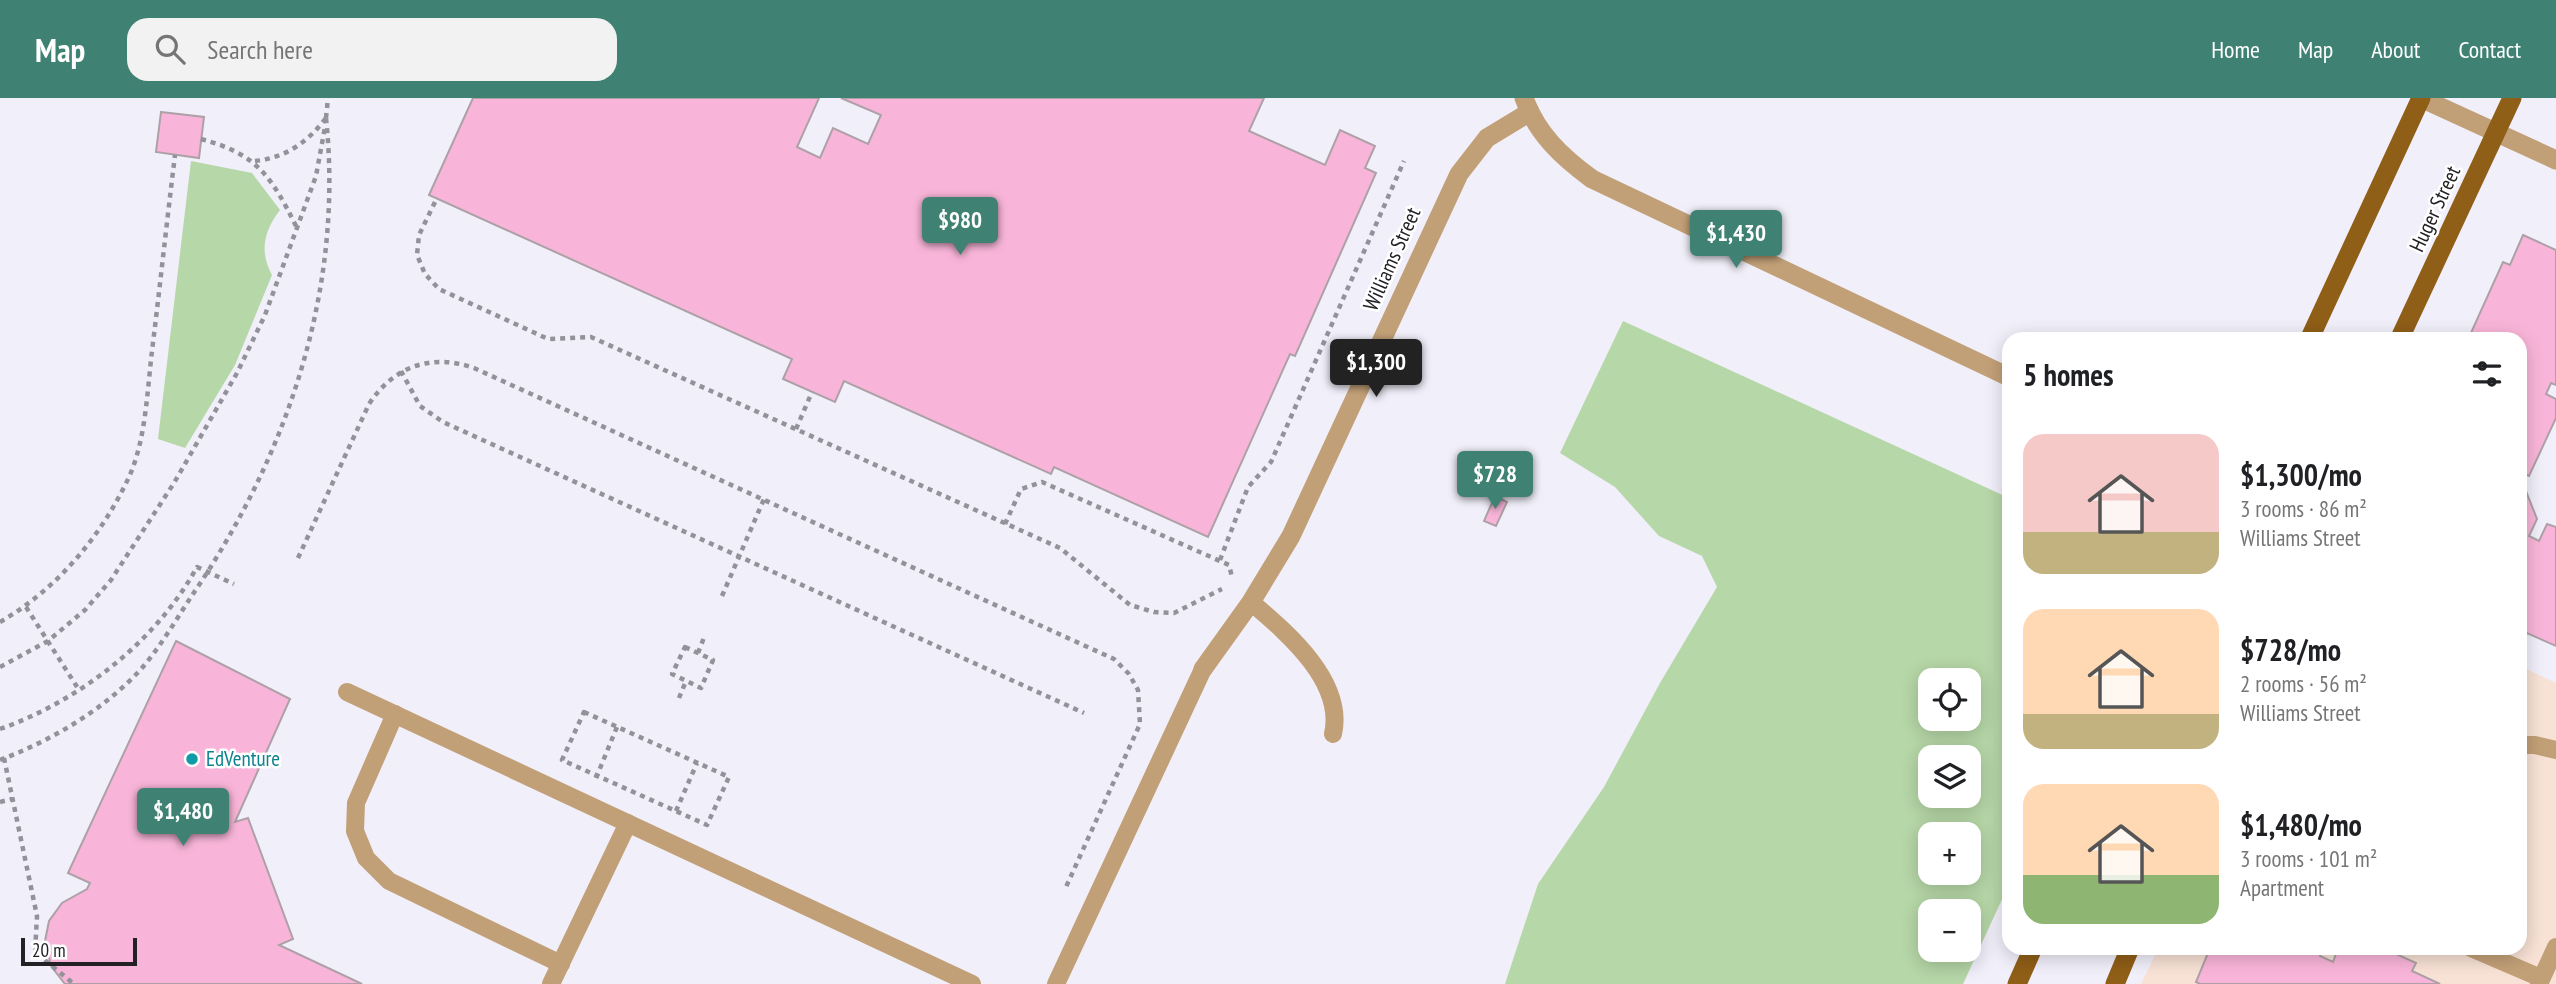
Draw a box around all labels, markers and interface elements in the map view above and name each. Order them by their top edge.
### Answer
search box [127,18,617,81]
text: Map [35,28,85,71]
icon: search [151,30,189,68]
text: Search here [207,33,313,66]
text: Home [2211,34,2260,65]
text: Map [2298,34,2333,65]
text: About [2371,34,2420,65]
text: Contact [2458,34,2521,65]
street label: Huger Street [2403,161,2466,256]
pin: $980 [919,198,1001,257]
street label: Williams Street [1357,203,1426,315]
text: $980 [938,205,982,234]
pin: $1,430 [1679,211,1793,270]
text: $1,430 [1706,218,1766,247]
pin: $1,300 [1319,340,1433,399]
text: $1,300 [1346,347,1406,376]
text: 5 homes [2023,355,2114,394]
icon: filters [2468,355,2506,393]
pin: $728 [1454,452,1536,511]
text: $1,300/mo [2240,455,2362,494]
text: $728 [1473,459,1517,488]
icon: home [2079,462,2163,546]
text: 3 rooms · 86 m² [2240,494,2367,523]
text: Williams Street [2240,523,2361,552]
text: $728/mo [2240,630,2341,669]
icon: home [2079,637,2163,721]
map controls [1918,668,1981,962]
button: locate [1918,668,1981,731]
text: 2 rooms · 56 m² [2240,669,2367,698]
text: Williams Street [2240,698,2361,727]
place label: EdVenture [206,745,280,772]
button: layers [1918,745,1981,808]
marker: EdVenture [184,751,200,767]
pin: $1,480 [126,788,240,848]
text: $1,480 [153,796,213,825]
text: $1,480/mo [2240,805,2362,844]
icon: home [2079,812,2163,896]
button: + [1918,822,1981,885]
text: 3 rooms · 101 m² [2240,844,2377,873]
text: Apartment [2240,873,2324,902]
button: − [1918,899,1981,962]
scale bar [21,935,136,967]
text: 20 m [32,938,66,962]

